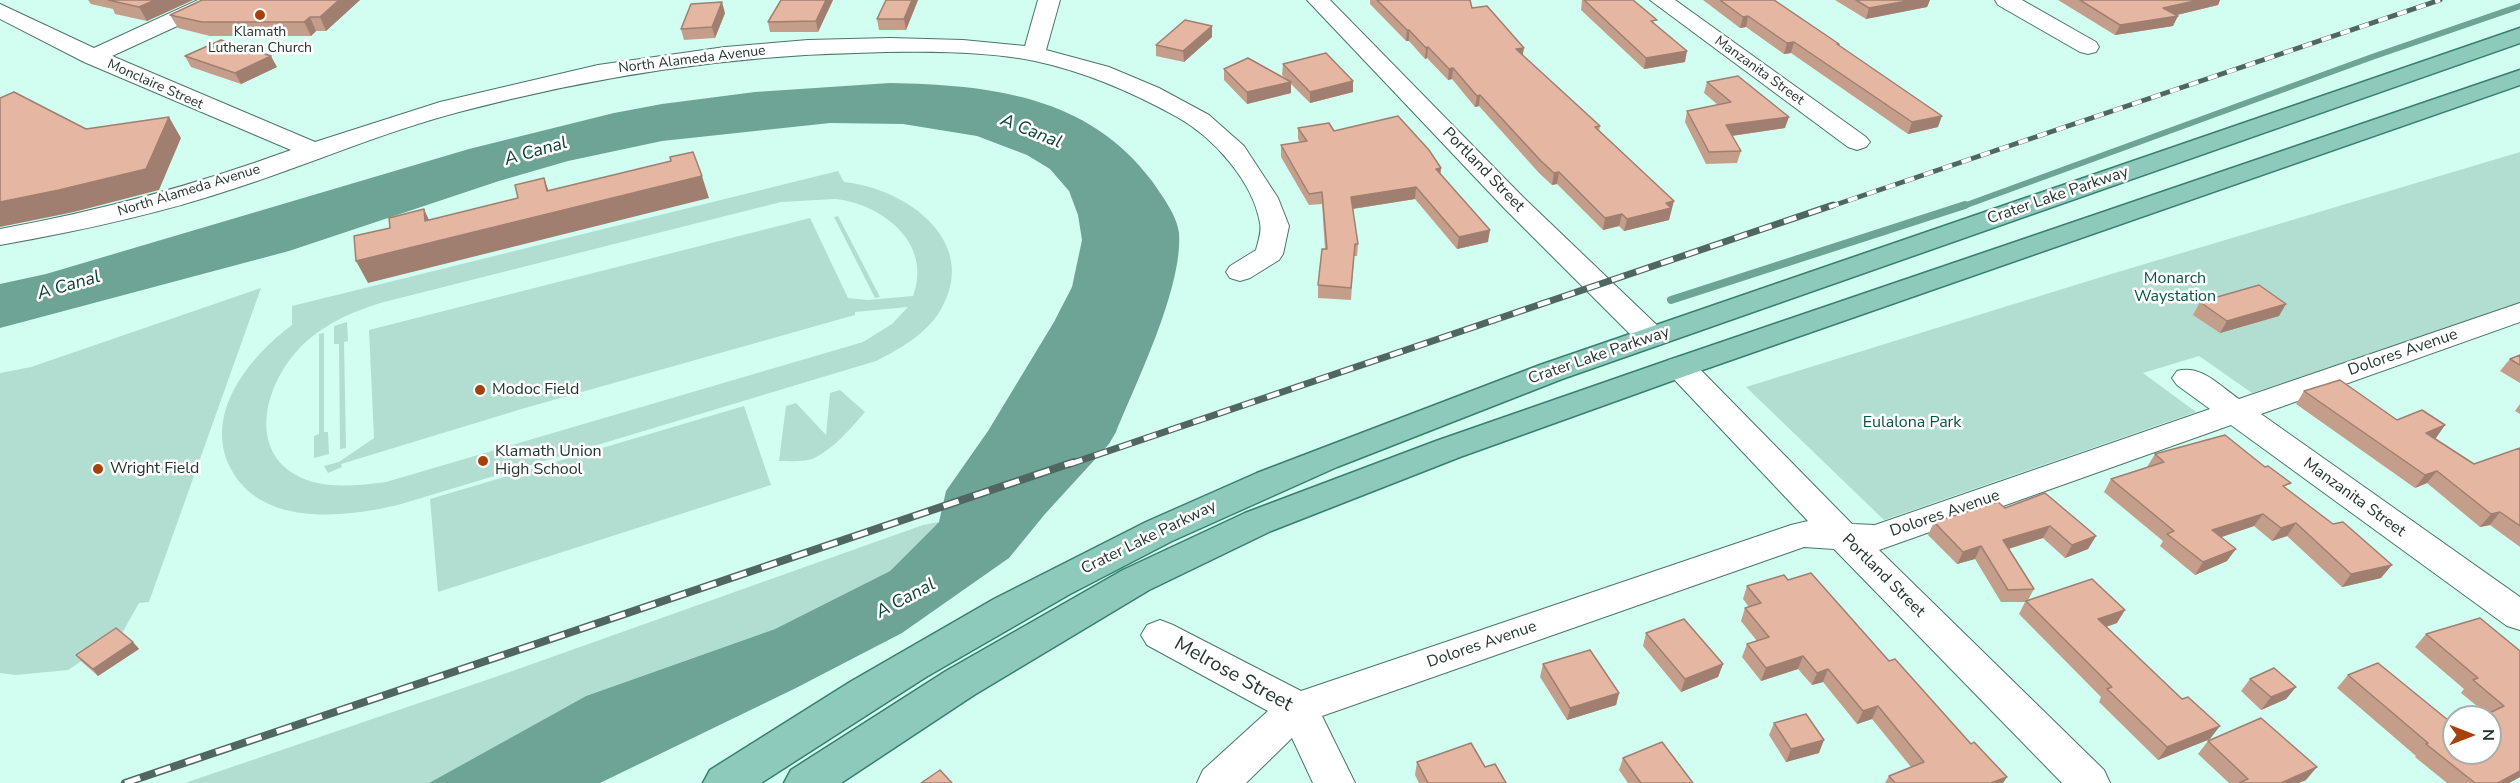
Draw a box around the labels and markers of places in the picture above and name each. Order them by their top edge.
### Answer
marker: Klamath Lutheran Church [253,8,267,22]
place label: Klamath Lutheran Church [208,25,312,57]
place label: Modoc Field [492,380,579,400]
marker: Modoc Field [473,383,487,397]
place label: Klamath Union High School [495,442,602,480]
marker: Klamath Union High School [476,454,490,468]
place label: Wright Field [110,459,199,479]
marker: Wright Field [91,462,105,476]

